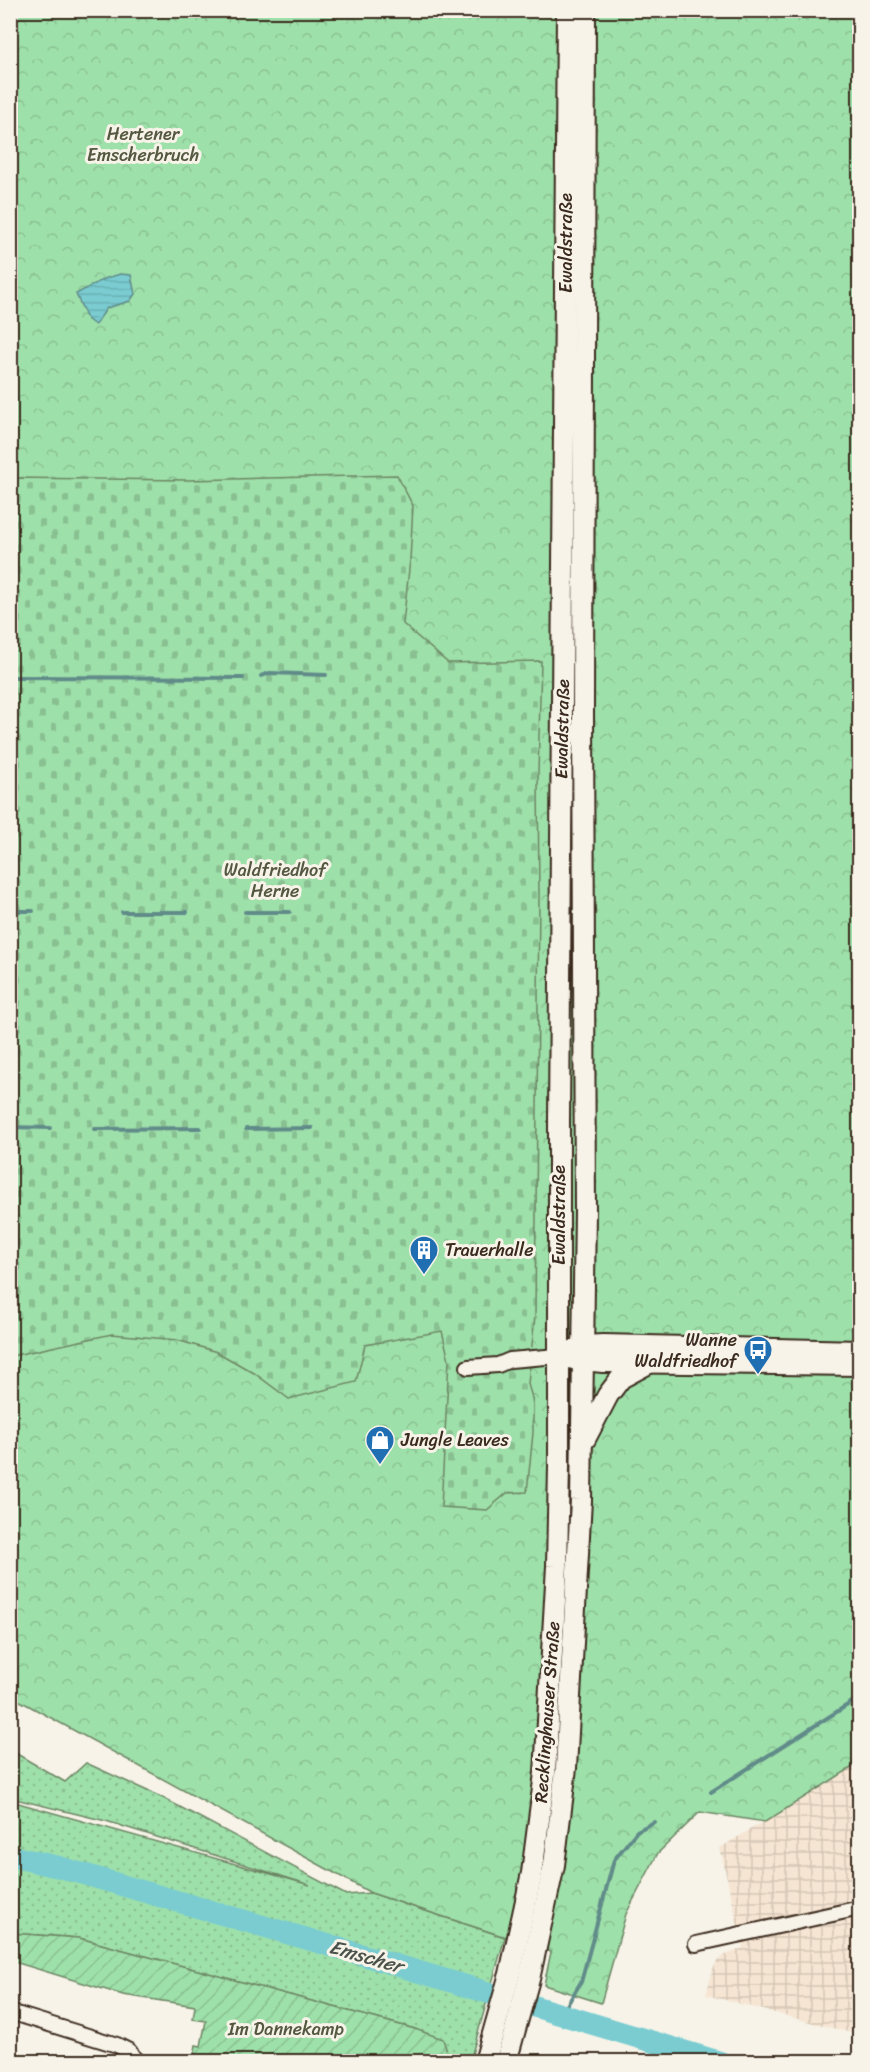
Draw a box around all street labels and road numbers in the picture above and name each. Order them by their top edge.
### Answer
street label: Ewaldstraße [550,193,582,293]
street label: Ewaldstraße [545,679,579,779]
street label: Ewaldstraße [543,1165,575,1265]
street label: Recklinghauser Straße [525,1620,569,1804]

